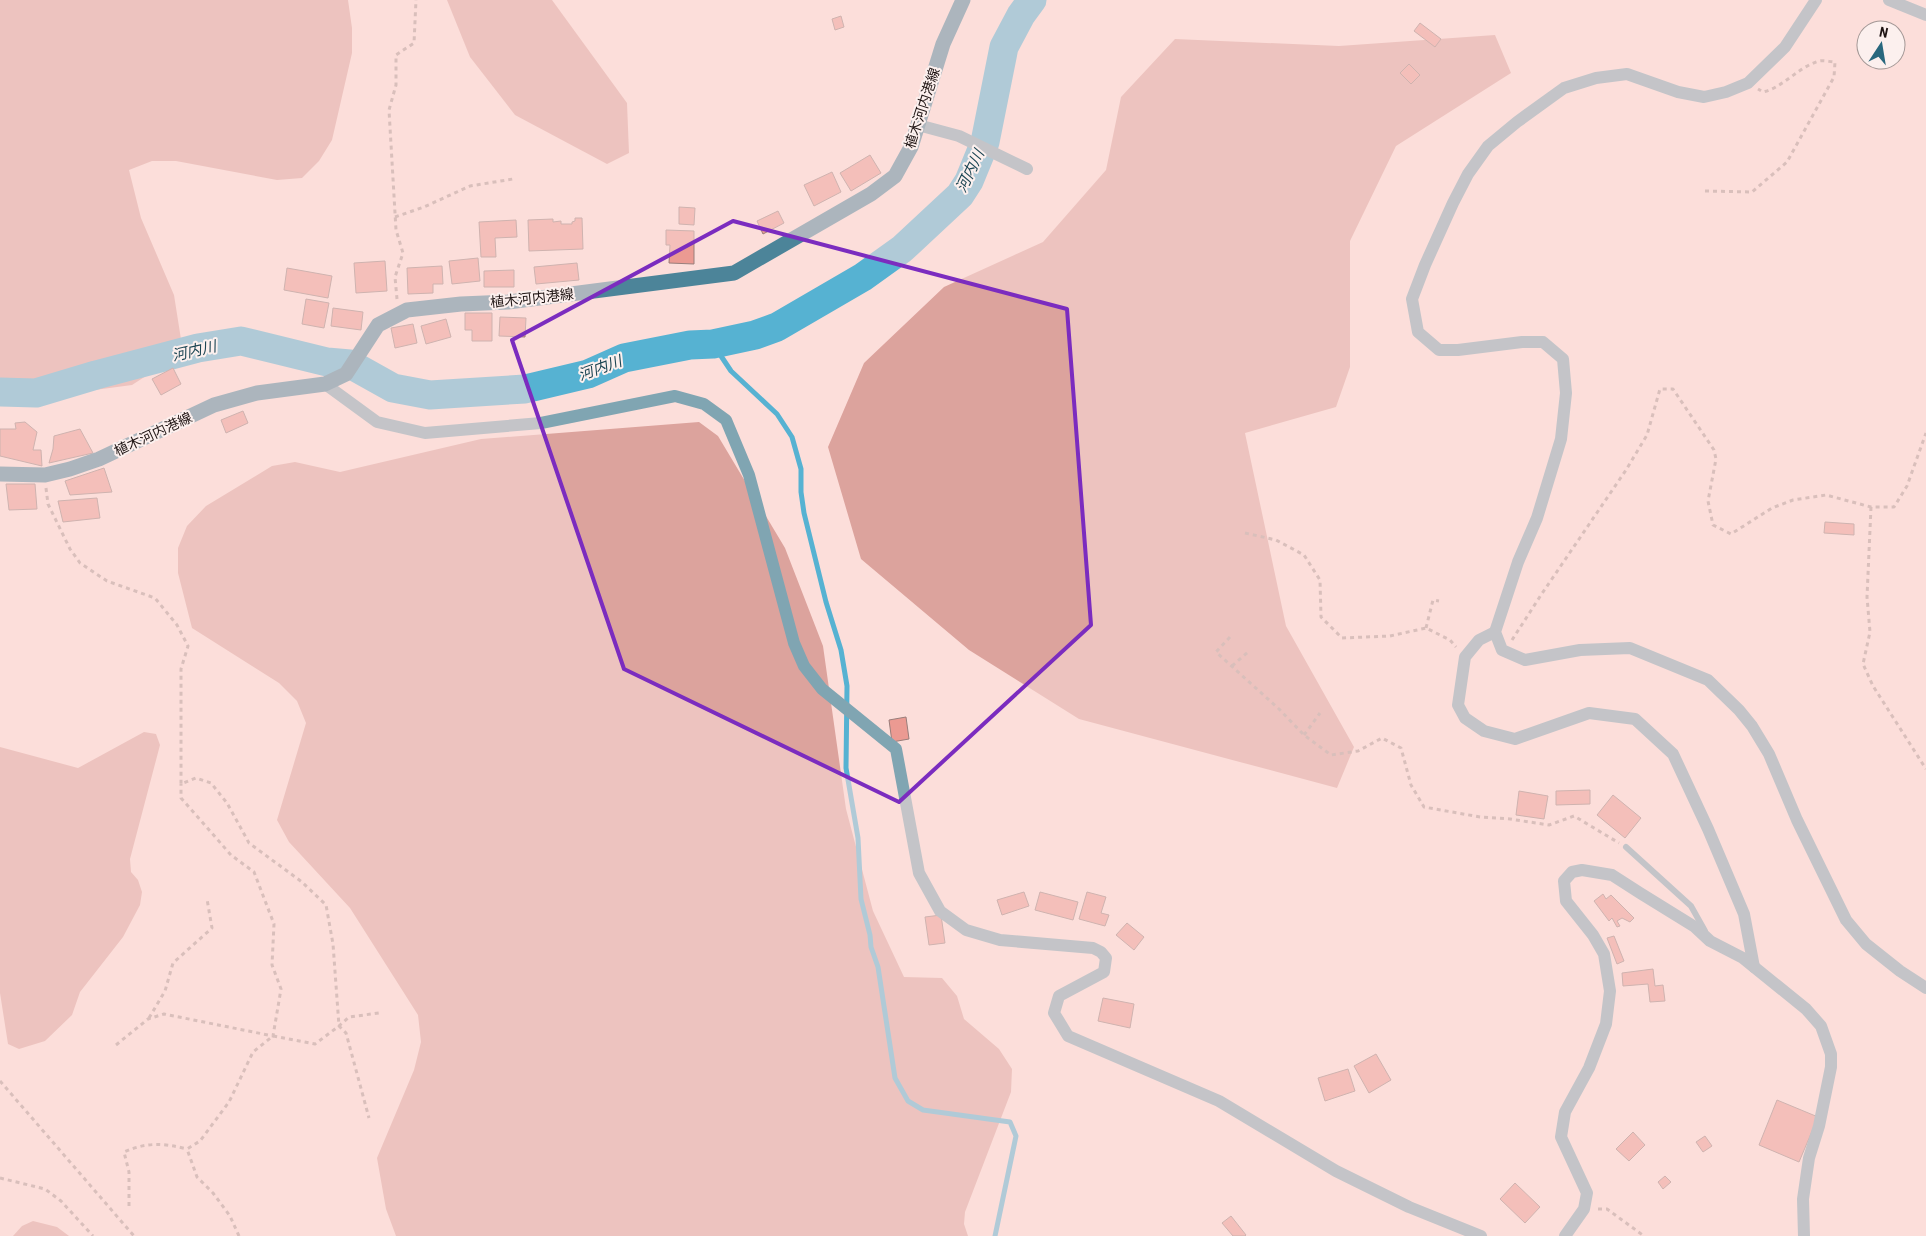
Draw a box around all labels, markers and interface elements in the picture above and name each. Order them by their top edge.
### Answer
north arrow [1856,20,1906,70]
text: N [1878,24,1890,41]
street label: 植木河内港線 [901,66,943,150]
water label: 河内川 [952,145,989,195]
street label: 植木河内港線 [489,286,575,310]
water label: 河内川 [170,337,220,365]
water label: 河内川 [576,351,626,384]
street label: 植木河内港線 [112,409,194,459]

